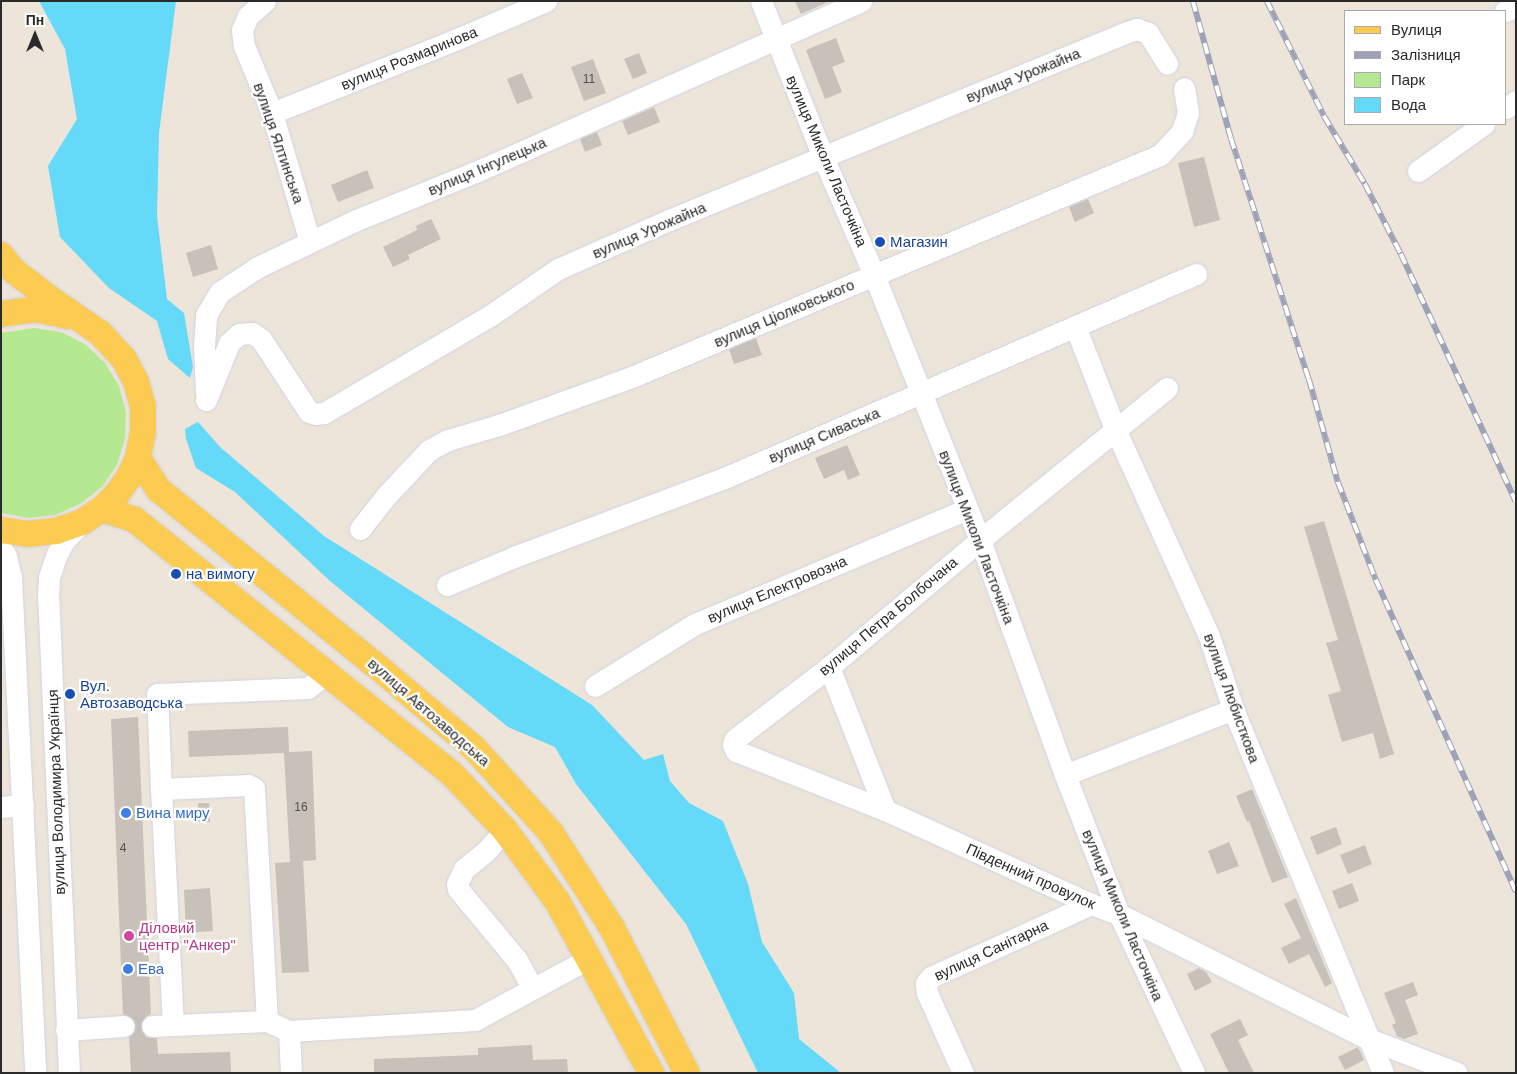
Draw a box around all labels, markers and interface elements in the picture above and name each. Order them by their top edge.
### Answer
north arrow [10,10,60,60]
legend [1344,10,1507,125]
text: Пн [26,12,44,28]
text: Вулиця [1391,21,1442,38]
street label: вулиця Розмаринова [338,22,480,94]
street label: вулиця Урожайна [963,44,1083,106]
text: Залізниця [1391,46,1461,63]
text: Парк [1391,71,1425,88]
house number: 11 [583,73,595,87]
street label: вулиця Миколи Ласточкіна [783,73,871,249]
street label: вулиця Ялтинська [250,80,308,206]
text: Вода [1391,96,1426,113]
street label: вулиця Інгулецька [425,133,549,199]
street label: вулиця Урожайна [590,198,708,262]
place label: Магазин [890,233,948,251]
marker: Магазин [874,236,886,248]
street label: вулиця Ціолковського [711,275,857,351]
street label: вулиця Сиваська [766,404,882,466]
street label: вулиця Миколи Ласточкіна [936,448,1018,626]
street label: вулиця Електровозна [705,551,849,627]
street label: вулиця Петра Болбочана [815,553,961,679]
place label: на вимогу [186,565,255,583]
marker: на вимогу [170,568,182,580]
street label: вулиця Любисткова [1200,631,1264,765]
street label: вулиця Автозаводська [364,654,494,770]
place label: Вул. Автозаводська [80,676,183,711]
marker: Вул. Автозаводська [64,688,76,700]
street label: вулиця Володимира Українця [43,689,69,895]
house number: 16 [294,801,308,815]
place label: Вина миру [136,804,210,822]
marker: Вина миру [120,807,132,819]
street label: вулиця Миколи Ласточкіна [1079,827,1167,1003]
street label: Південний провулок [963,839,1099,913]
house number: 4 [120,842,126,856]
street label: вулиця Санітарна [931,916,1051,984]
place label: Діловий центр "Анкер" [139,918,236,953]
marker: Діловий центр "Анкер" [123,930,135,942]
place label: Ева [138,960,164,978]
marker: Ева [122,963,134,975]

